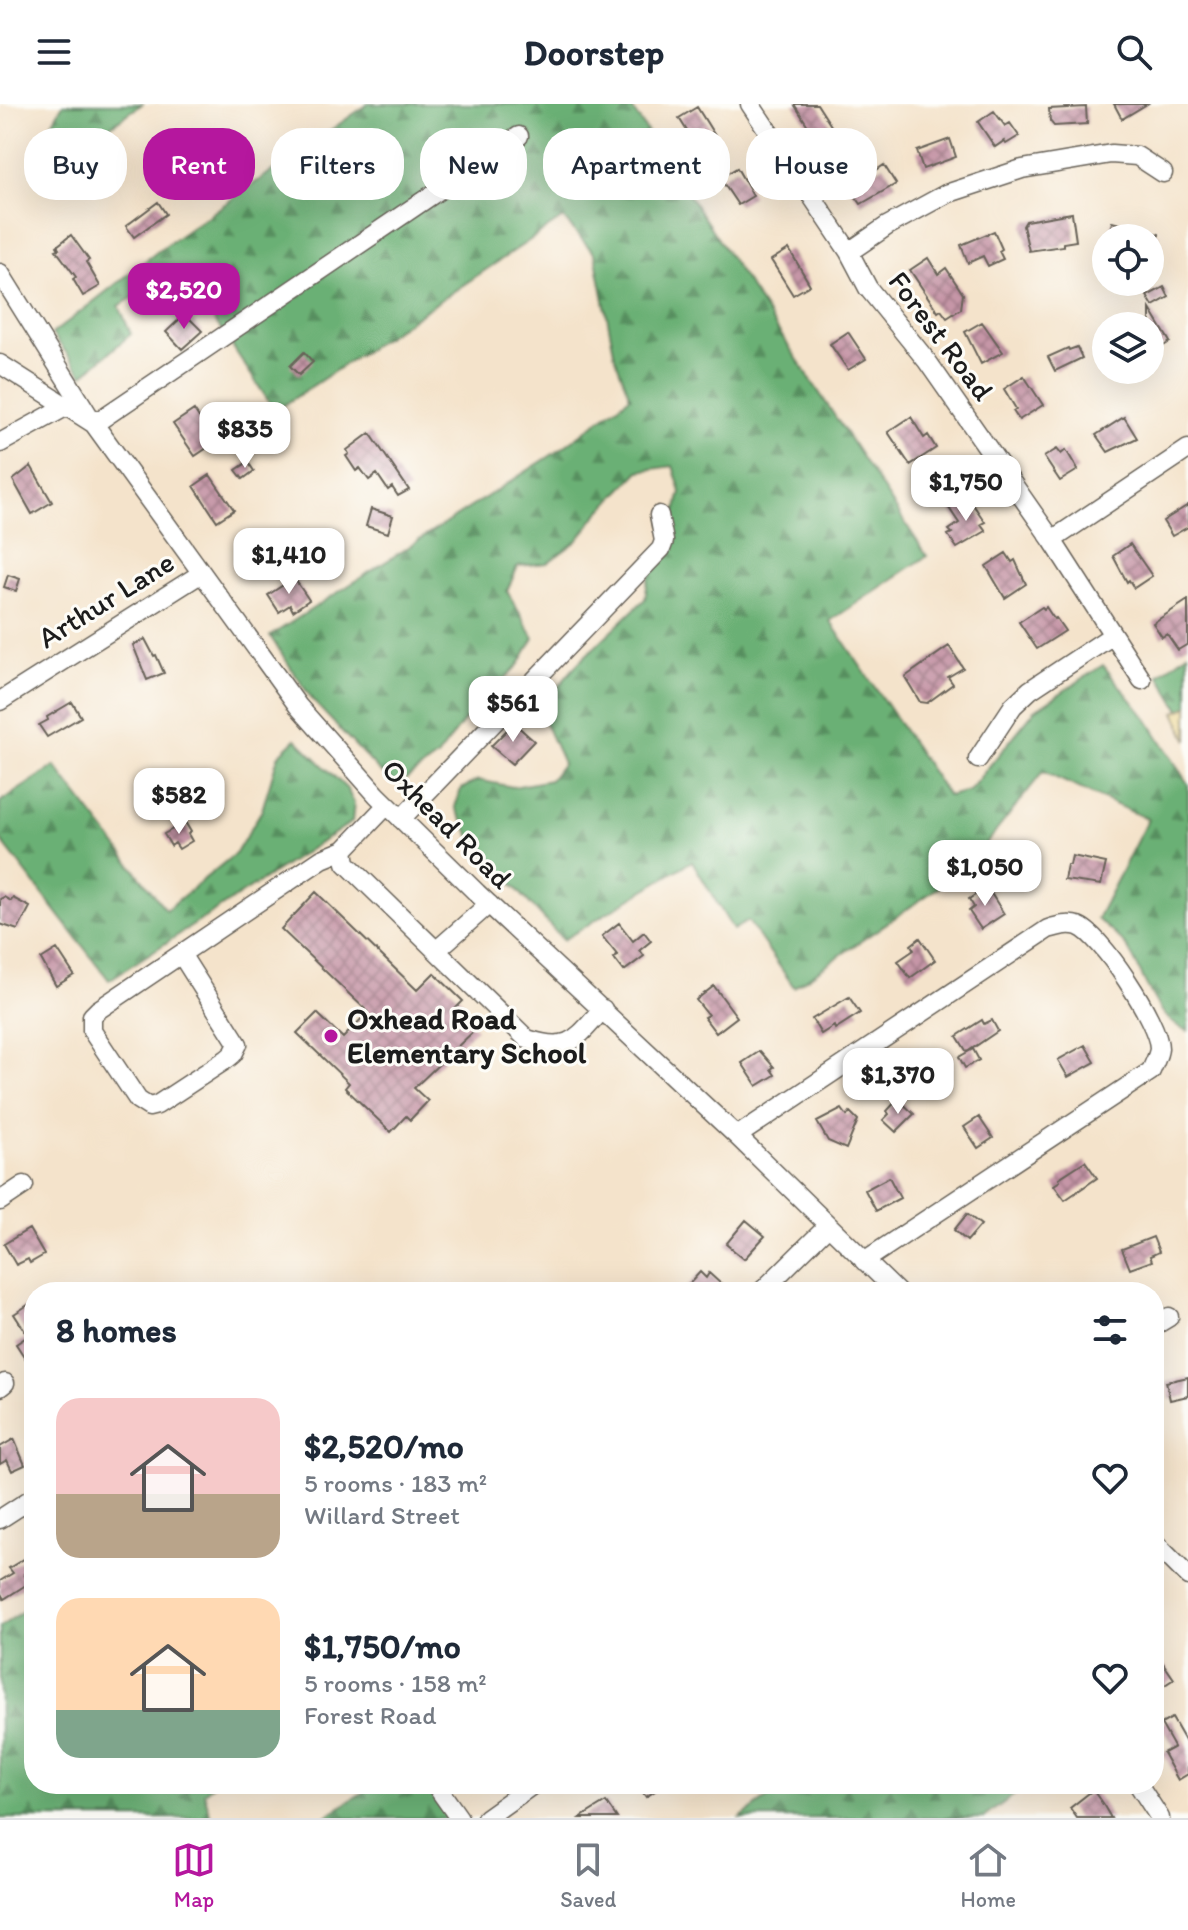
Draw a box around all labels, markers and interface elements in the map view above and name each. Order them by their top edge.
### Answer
icon: menu [32,30,76,74]
icon: search [1112,30,1156,74]
text: Doorstep [524,31,664,74]
chip: Buy [24,128,127,200]
chip: Rent [143,128,255,200]
chip: Filters [271,128,404,200]
chip: New [420,128,527,200]
chip: Apartment [543,128,730,200]
chip: House [746,128,877,200]
map controls [1092,224,1164,384]
button: locate [1092,224,1164,296]
pin: $2,520 [119,263,249,331]
street label: Forest Road [881,264,1002,408]
text: $2,520 [146,273,222,305]
button: layers [1092,312,1164,384]
pin: $835 [198,402,292,470]
text: $835 [217,412,273,444]
pin: $1,750 [901,455,1031,523]
text: $1,750 [929,465,1003,497]
pin: $1,410 [224,528,354,596]
text: $1,410 [251,538,327,570]
street label: Arthur Lane [31,543,181,656]
pin: $561 [466,676,560,744]
text: $561 [487,686,539,718]
street label: Oxhead Road [374,751,521,897]
pin: $582 [132,768,226,836]
text: $582 [152,778,206,810]
pin: $1,050 [920,840,1050,908]
text: $1,050 [946,850,1024,882]
place label: Oxhead Road Elementary School [347,1000,587,1071]
marker: Oxhead Road Elementary School [322,1027,340,1045]
pin: $1,370 [833,1048,963,1116]
text: $1,370 [861,1058,935,1090]
icon: filters [1088,1308,1132,1352]
text: 8 homes [56,1310,177,1351]
text: $2,520/mo [304,1426,464,1467]
icon: home [120,1430,216,1526]
icon: heart [1088,1456,1132,1500]
text: 5 rooms · 183 m² [304,1467,487,1499]
text: Willard Street [304,1499,460,1531]
text: $1,750/mo [304,1626,461,1667]
icon: home [120,1630,216,1726]
icon: heart [1088,1656,1132,1700]
text: 5 rooms · 158 m² [304,1667,487,1699]
text: Forest Road [304,1699,437,1731]
tab: Map [172,1838,216,1913]
tab: Saved [560,1838,616,1913]
tab: Home [960,1838,1016,1913]

